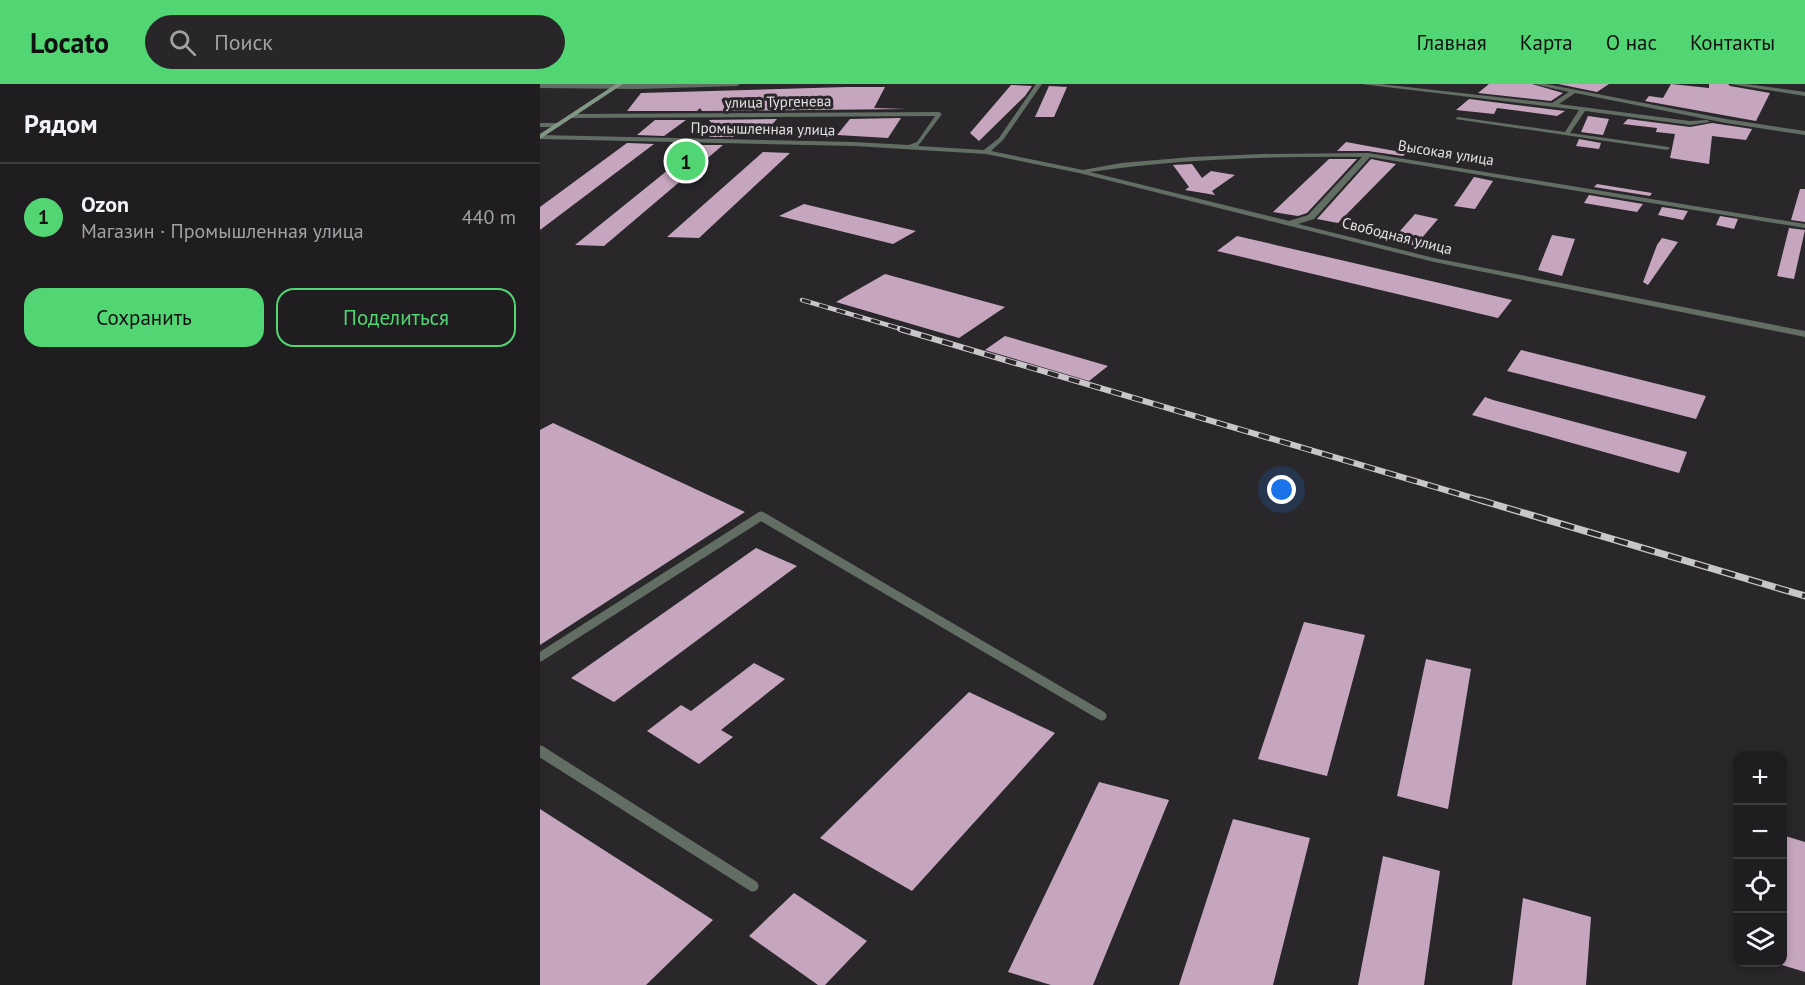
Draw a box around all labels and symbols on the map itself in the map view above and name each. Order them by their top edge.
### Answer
street label: улица Тургенева [724,91,832,112]
street label: Промышленная улица [690,118,836,139]
street label: Высокая улица [1397,136,1495,169]
pin: 1 [666,138,706,184]
street label: Свободная улица [1340,213,1454,258]
your location [1267,475,1296,504]

